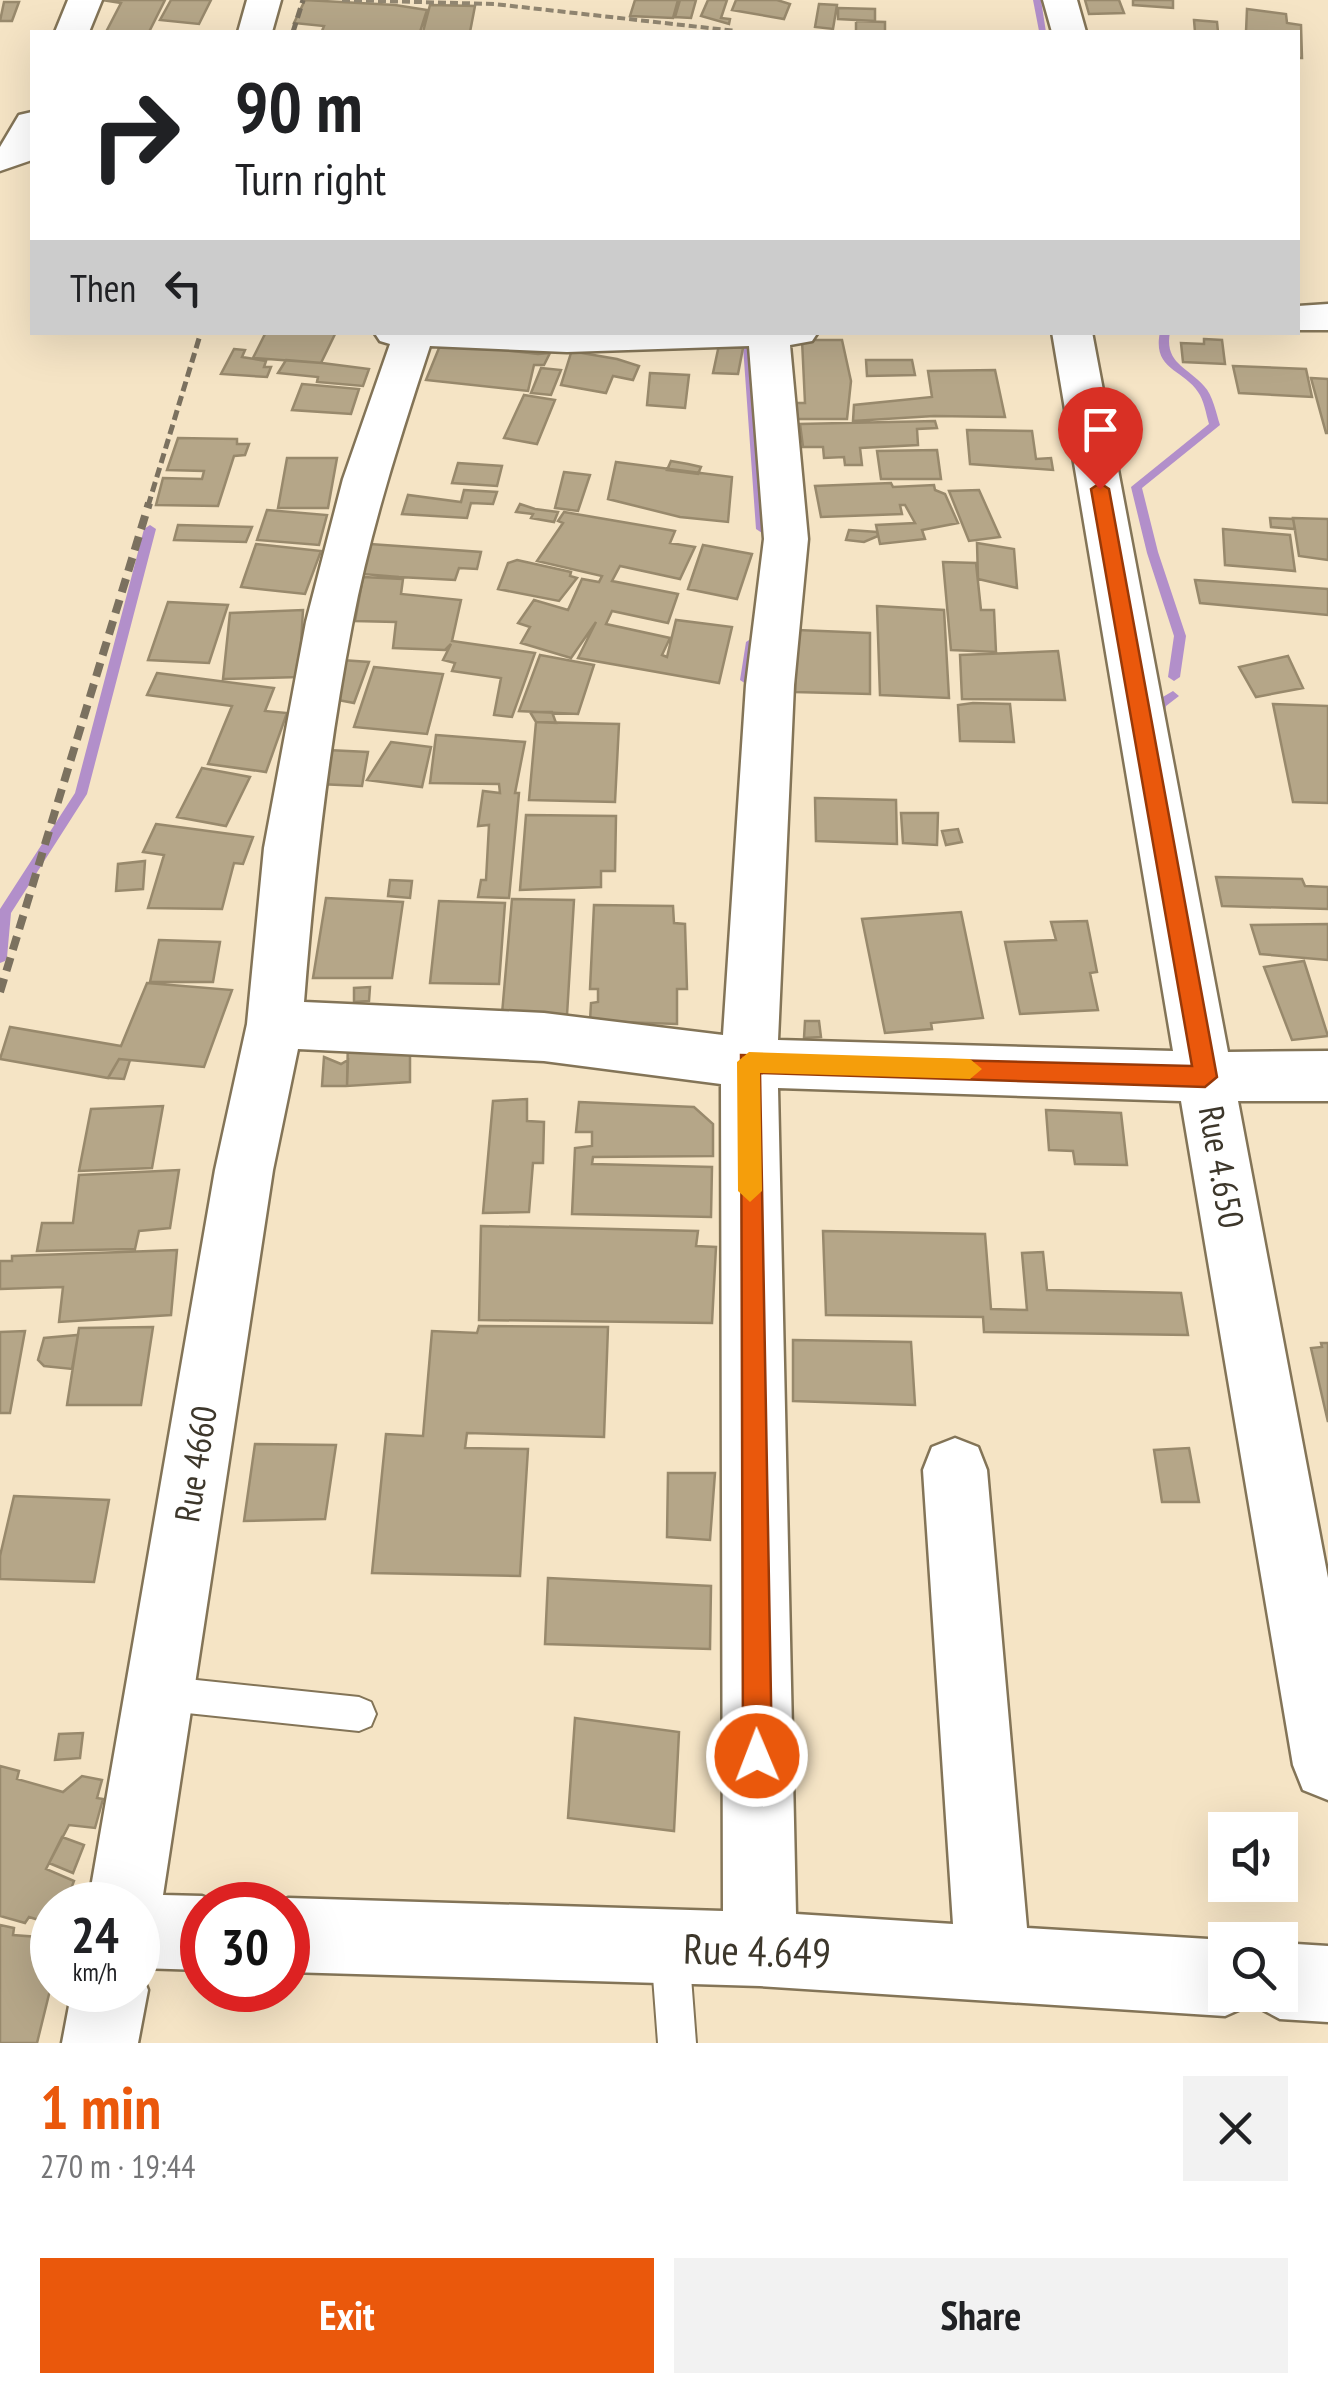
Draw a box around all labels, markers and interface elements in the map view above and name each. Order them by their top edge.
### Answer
text: 90 m [235,61,363,151]
icon: right [70,70,200,200]
text: Turn right [235,149,386,207]
icon: left [156,260,211,315]
text: Then [70,263,136,312]
pin [1058,387,1143,490]
icon: arrive [1073,402,1128,457]
street label: Rue 4.650 [1189,1102,1255,1231]
street label: Rue 4660 [163,1403,227,1525]
position arrow [705,1704,809,1808]
map controls [1208,1812,1298,2012]
button: sound [1208,1812,1298,1902]
speed limit sign: 30 [180,1882,310,2012]
text: 24 [71,1902,119,1967]
street label: Rue 4.649 [682,1920,832,1981]
button: search [1208,1922,1298,2012]
text: km/h [73,1956,117,1988]
text: 1 min [40,2068,161,2146]
button: close [1183,2076,1288,2181]
text: 270 m · 19:44 [40,2145,195,2187]
button: Exit [40,2258,654,2373]
button: Share [674,2258,1288,2373]

